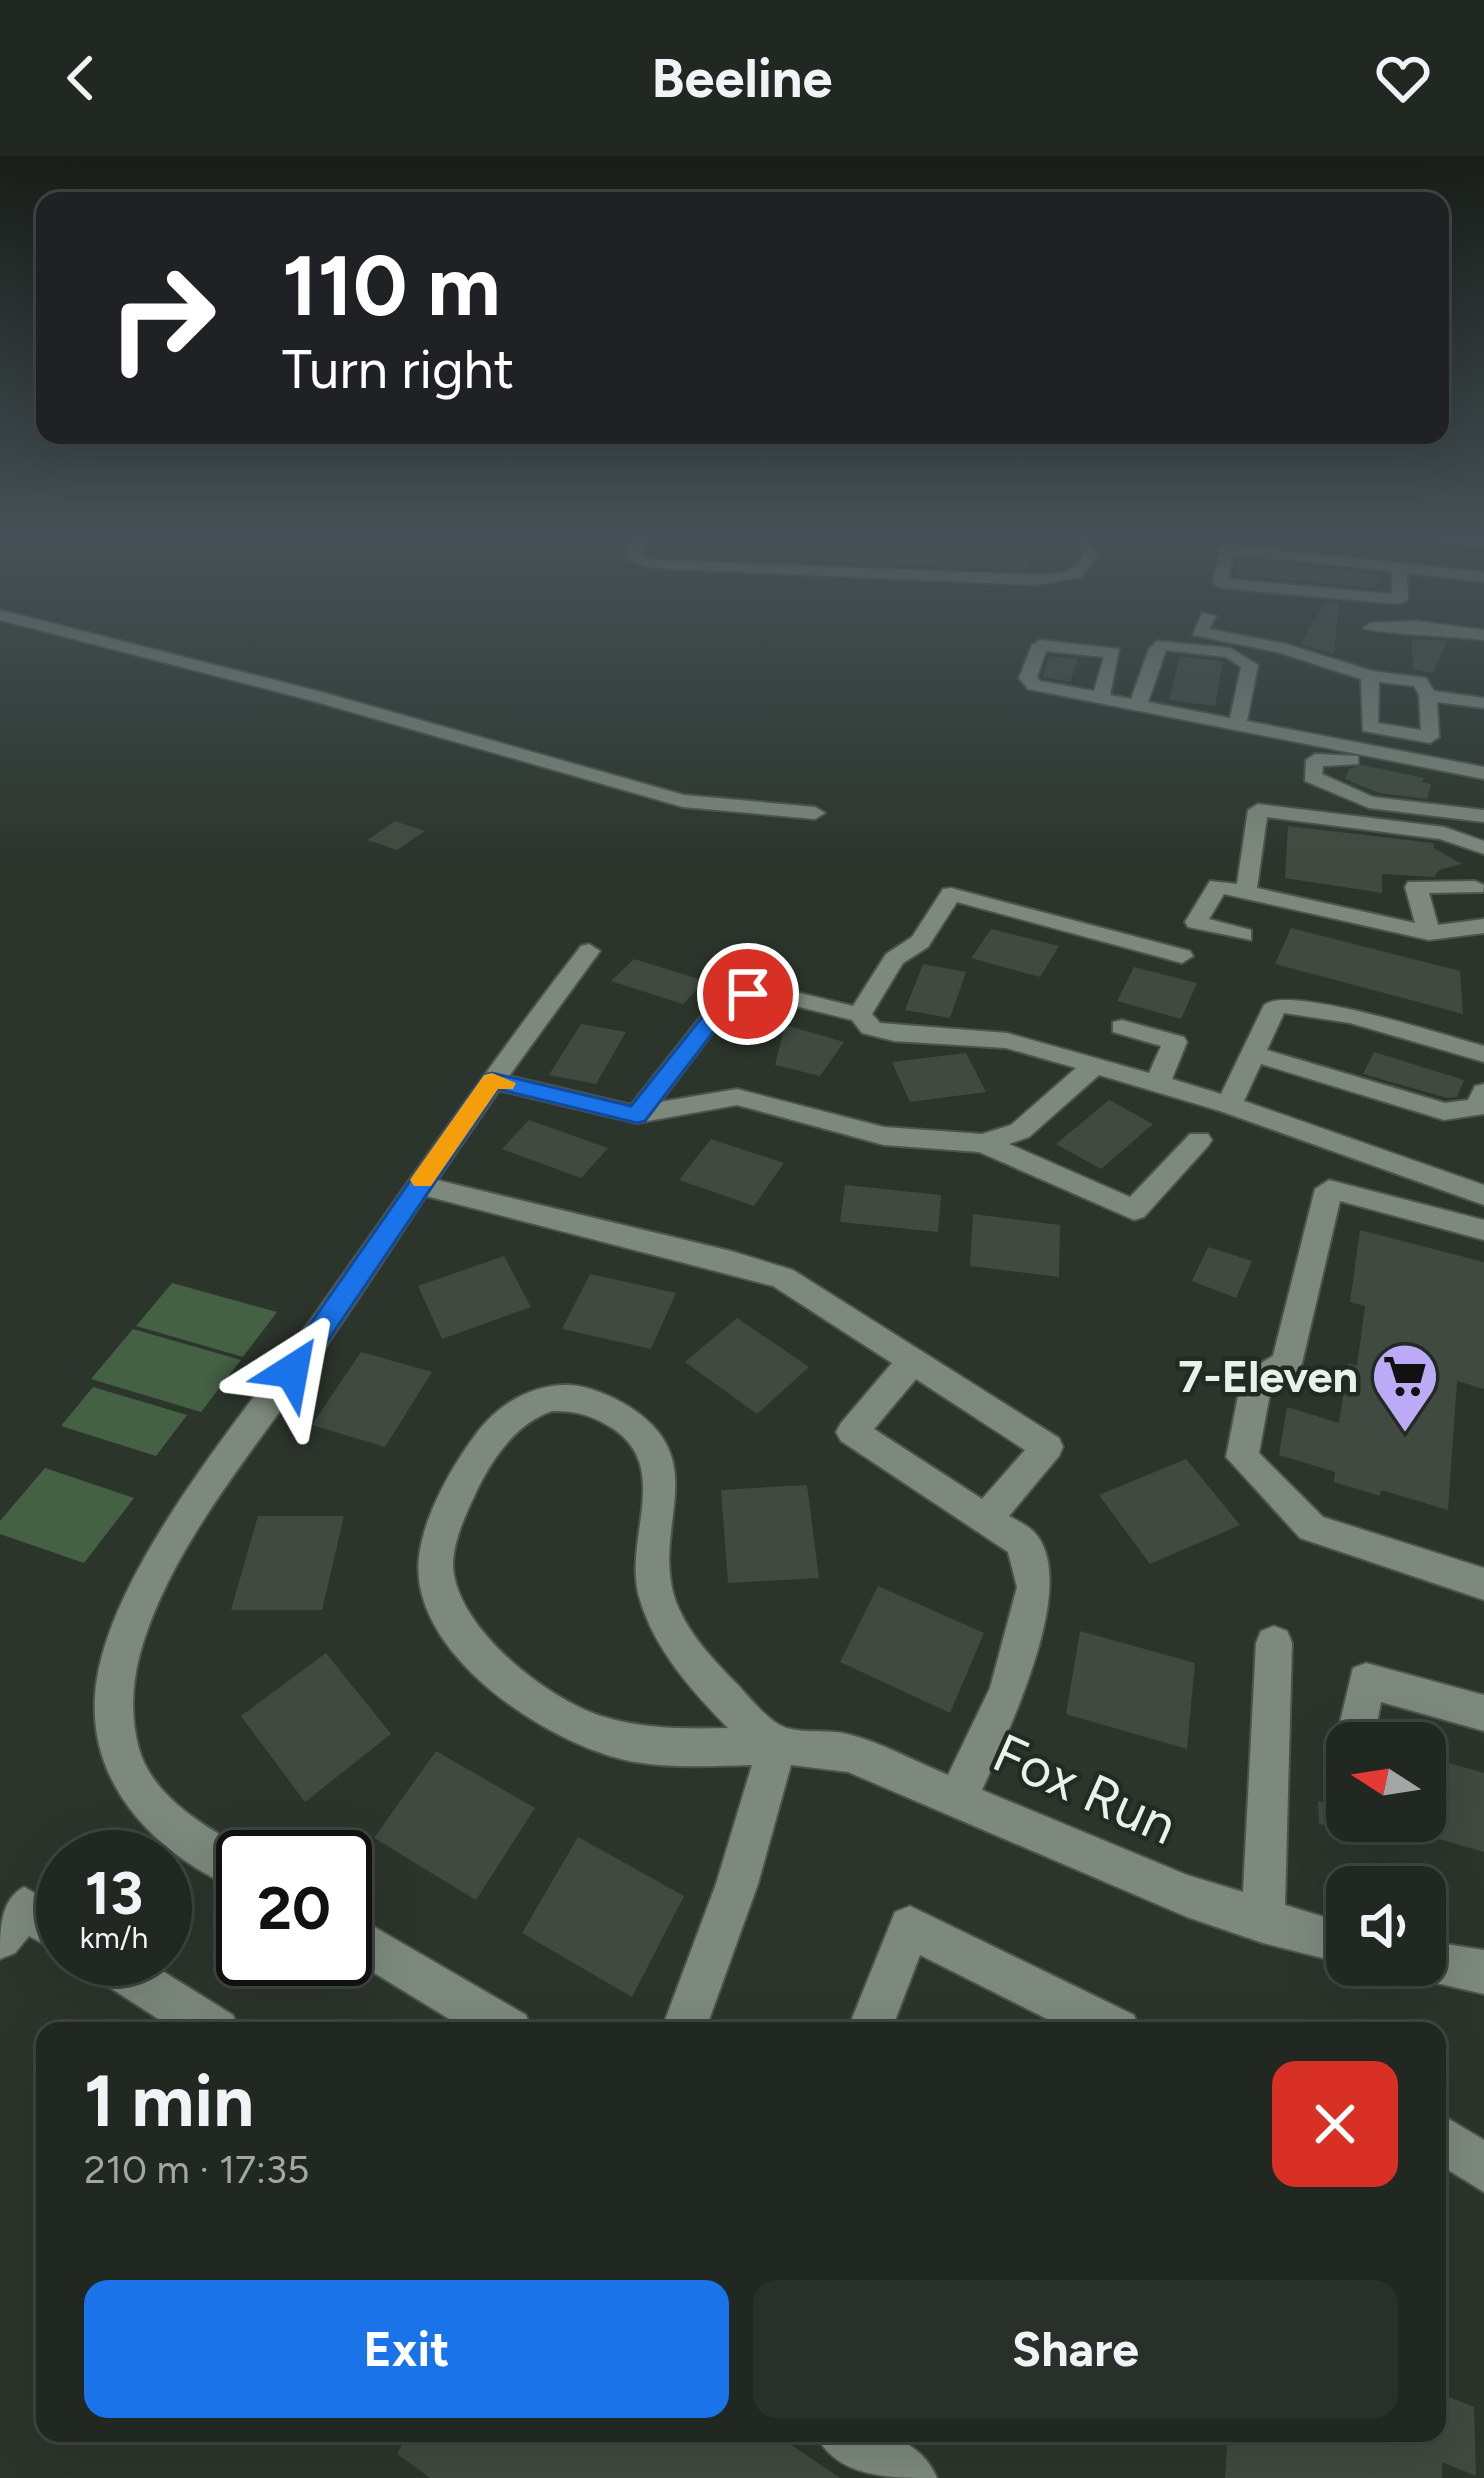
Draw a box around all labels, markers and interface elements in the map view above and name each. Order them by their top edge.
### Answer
icon: back [48,45,114,111]
icon: heart [1370,45,1436,111]
text: Beeline [652,46,832,111]
text: 110 m [282,235,501,336]
icon: right [84,240,240,396]
text: Turn right [282,337,514,402]
pin [697,943,799,1045]
icon: arrive [715,961,781,1027]
position arrow [229,1308,355,1434]
supermarket icon: 7-Eleven [1370,1341,1440,1435]
place label: 7-Eleven [1178,1349,1358,1403]
street label: Fox Run [984,1720,1186,1858]
north arrow [1326,1722,1446,1842]
map controls [1326,1722,1446,1986]
speed limit sign: 20 [216,1830,372,1986]
text: 13 [85,1857,143,1929]
button: sound [1326,1866,1446,1986]
text: km/h [80,1919,148,1956]
text: 1 min [84,2058,254,2144]
button: close [1272,2061,1398,2187]
text: 210 m · 17:35 [84,2146,309,2193]
button: Exit [84,2280,729,2418]
button: Share [753,2280,1398,2418]

